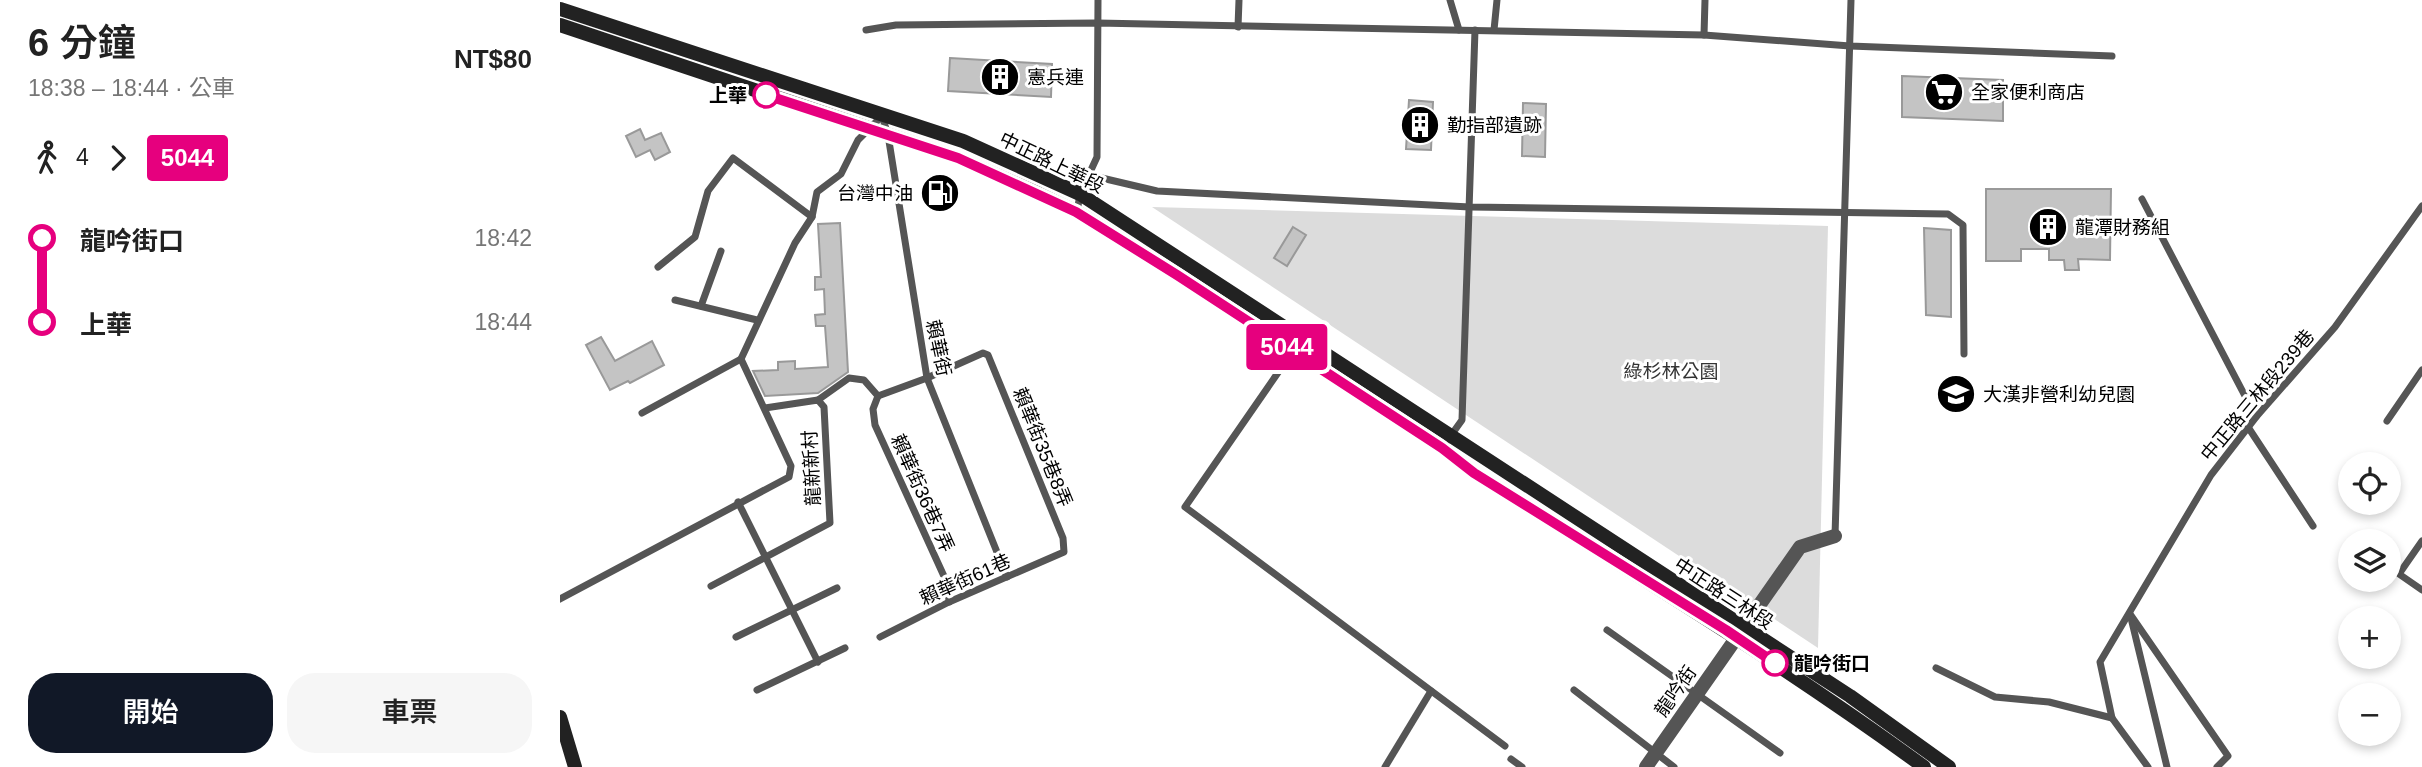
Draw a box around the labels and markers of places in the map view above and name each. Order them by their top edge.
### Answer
building icon: 憲兵連 [979,56,1021,98]
place label: 憲兵連 [1027,67,1084,88]
supermarket icon: 全家便利商店 [1923,71,1965,113]
marker: 上華 [753,82,779,108]
place label: 全家便利商店 [1971,82,2085,103]
place label: 上華 [709,85,747,106]
building icon: 勤指部遺跡 [1399,104,1441,146]
place label: 勤指部遺跡 [1447,115,1542,136]
fuel station icon: 台灣中油 [919,172,961,214]
place label: 台灣中油 [837,183,913,204]
building icon: 龍潭財務組 [2027,206,2069,248]
place label: 龍潭財務組 [2075,217,2170,238]
school or university icon: 大漢非營利幼兒園 [1935,373,1977,415]
place label: 大漢非營利幼兒園 [1983,384,2135,405]
marker: 龍吟街口 [1762,650,1788,676]
place label: 龍吟街口 [1794,653,1870,674]

